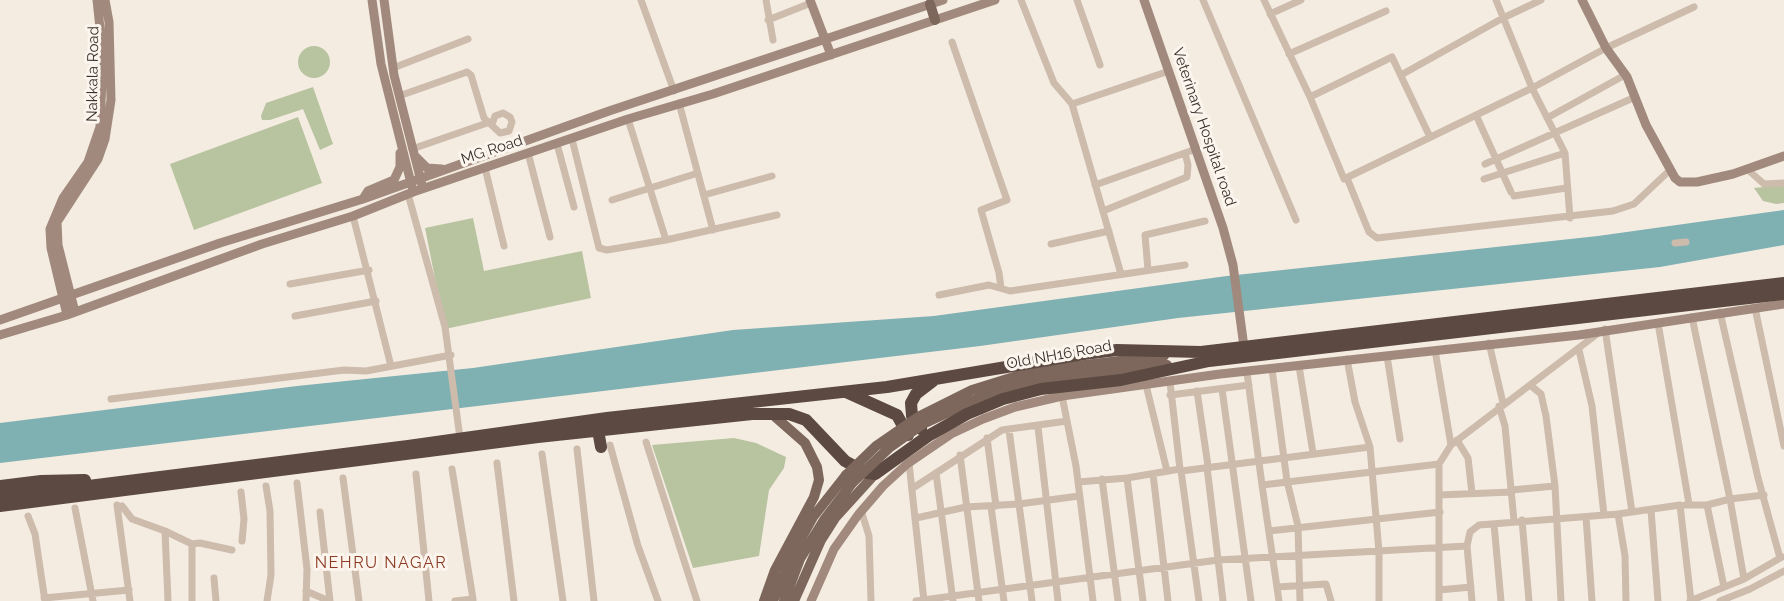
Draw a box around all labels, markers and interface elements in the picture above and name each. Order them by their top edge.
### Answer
street label: Nakkala Road [83,26,103,122]
street label: Veterinary Hospital road [1168,45,1240,209]
street label: MG Road [459,132,525,168]
street label: Old NH16 Road [1005,337,1113,373]
district label: NEHRU NAGAR [315,553,447,573]

